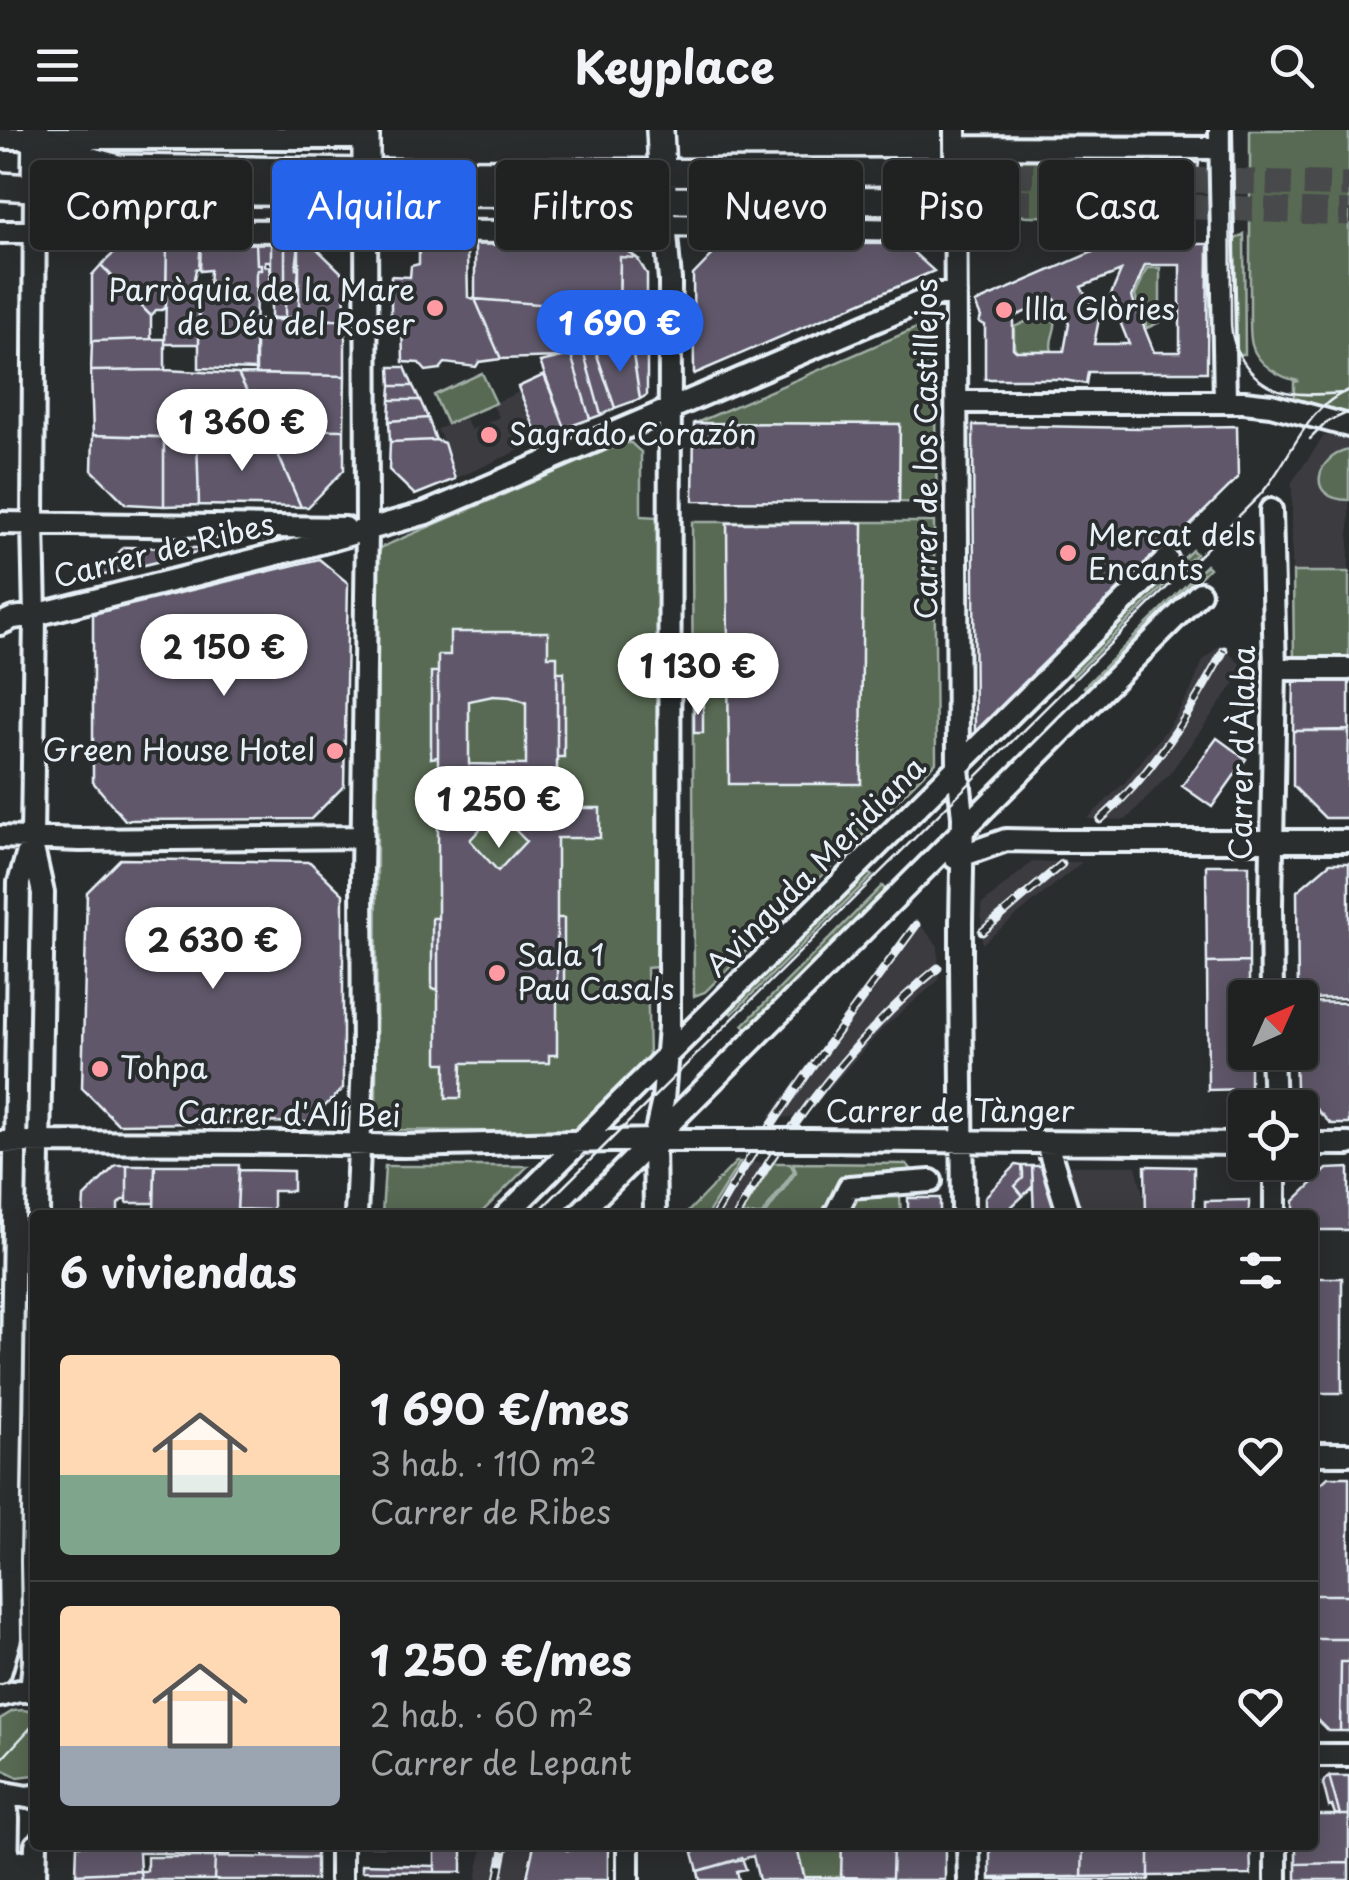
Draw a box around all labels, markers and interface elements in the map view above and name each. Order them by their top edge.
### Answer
text: Keyplace [574,31,775,99]
icon: menu [30,38,85,93]
icon: search [1264,38,1319,93]
chip: Comprar [30,160,252,250]
chip: Alquilar [272,160,476,250]
chip: Filtros [496,160,669,250]
chip: Nuevo [689,160,863,250]
chip: Piso [883,160,1019,250]
chip: Casa [1039,160,1194,250]
place label: Parròquia de la Mare de Déu del Roser [108,266,415,345]
street label: Carrer de los Castillejos [902,278,947,620]
place label: Illa Glòries [1024,285,1175,330]
pin: 1 690 € [528,290,712,375]
marker: Parròquia de la Mare de Déu del Roser [424,297,446,319]
text: 1 690 € [559,298,681,346]
marker: Illa Glòries [993,299,1015,321]
pin: 1 360 € [150,389,334,474]
text: 1 360 € [179,397,305,445]
place label: Sagrado Corazón [509,410,757,455]
marker: Sagrado Corazón [478,424,500,446]
street label: Carrer de Ribes [48,499,278,598]
place label: Mercat dels Encants [1088,511,1256,590]
marker: Mercat dels Encants [1057,542,1079,564]
pin: 2 150 € [132,614,316,699]
text: 2 150 € [163,622,285,670]
pin: 1 130 € [606,633,790,718]
text: 1 130 € [640,641,756,689]
street label: Carrer d'Àlaba [1216,645,1265,861]
place label: Green House Hotel [43,726,315,771]
marker: Green House Hotel [324,740,346,762]
street label: Avinguda Meridiana [694,744,935,986]
pin: 1 250 € [407,766,591,851]
text: 1 250 € [437,774,561,822]
pin: 2 630 € [121,907,305,992]
text: 2 630 € [147,915,279,963]
place label: Sala 1 Pau Casals [517,931,674,1010]
marker: Sala 1 Pau Casals [486,962,508,984]
north arrow [1228,980,1318,1070]
map controls [1228,980,1318,1180]
place label: Tohpa [120,1044,208,1089]
marker: Tohpa [89,1058,111,1080]
street label: Carrer de Tànger [825,1087,1075,1132]
street label: Carrer d'Alí Bei [177,1088,401,1137]
button: locate [1228,1090,1318,1180]
text: 6 viviendas [60,1239,297,1302]
icon: filters [1233,1243,1288,1298]
text: 1 690 €/mes [370,1376,629,1439]
icon: home [140,1395,260,1515]
icon: heart [1233,1428,1288,1483]
text: 3 hab. · 110 m² [370,1439,597,1487]
text: Carrer de Ribes [370,1487,611,1535]
text: 1 250 €/mes [370,1627,632,1690]
icon: home [140,1646,260,1766]
icon: heart [1233,1679,1288,1734]
text: 2 hab. · 60 m² [370,1690,594,1738]
text: Carrer de Lepant [370,1738,632,1786]

